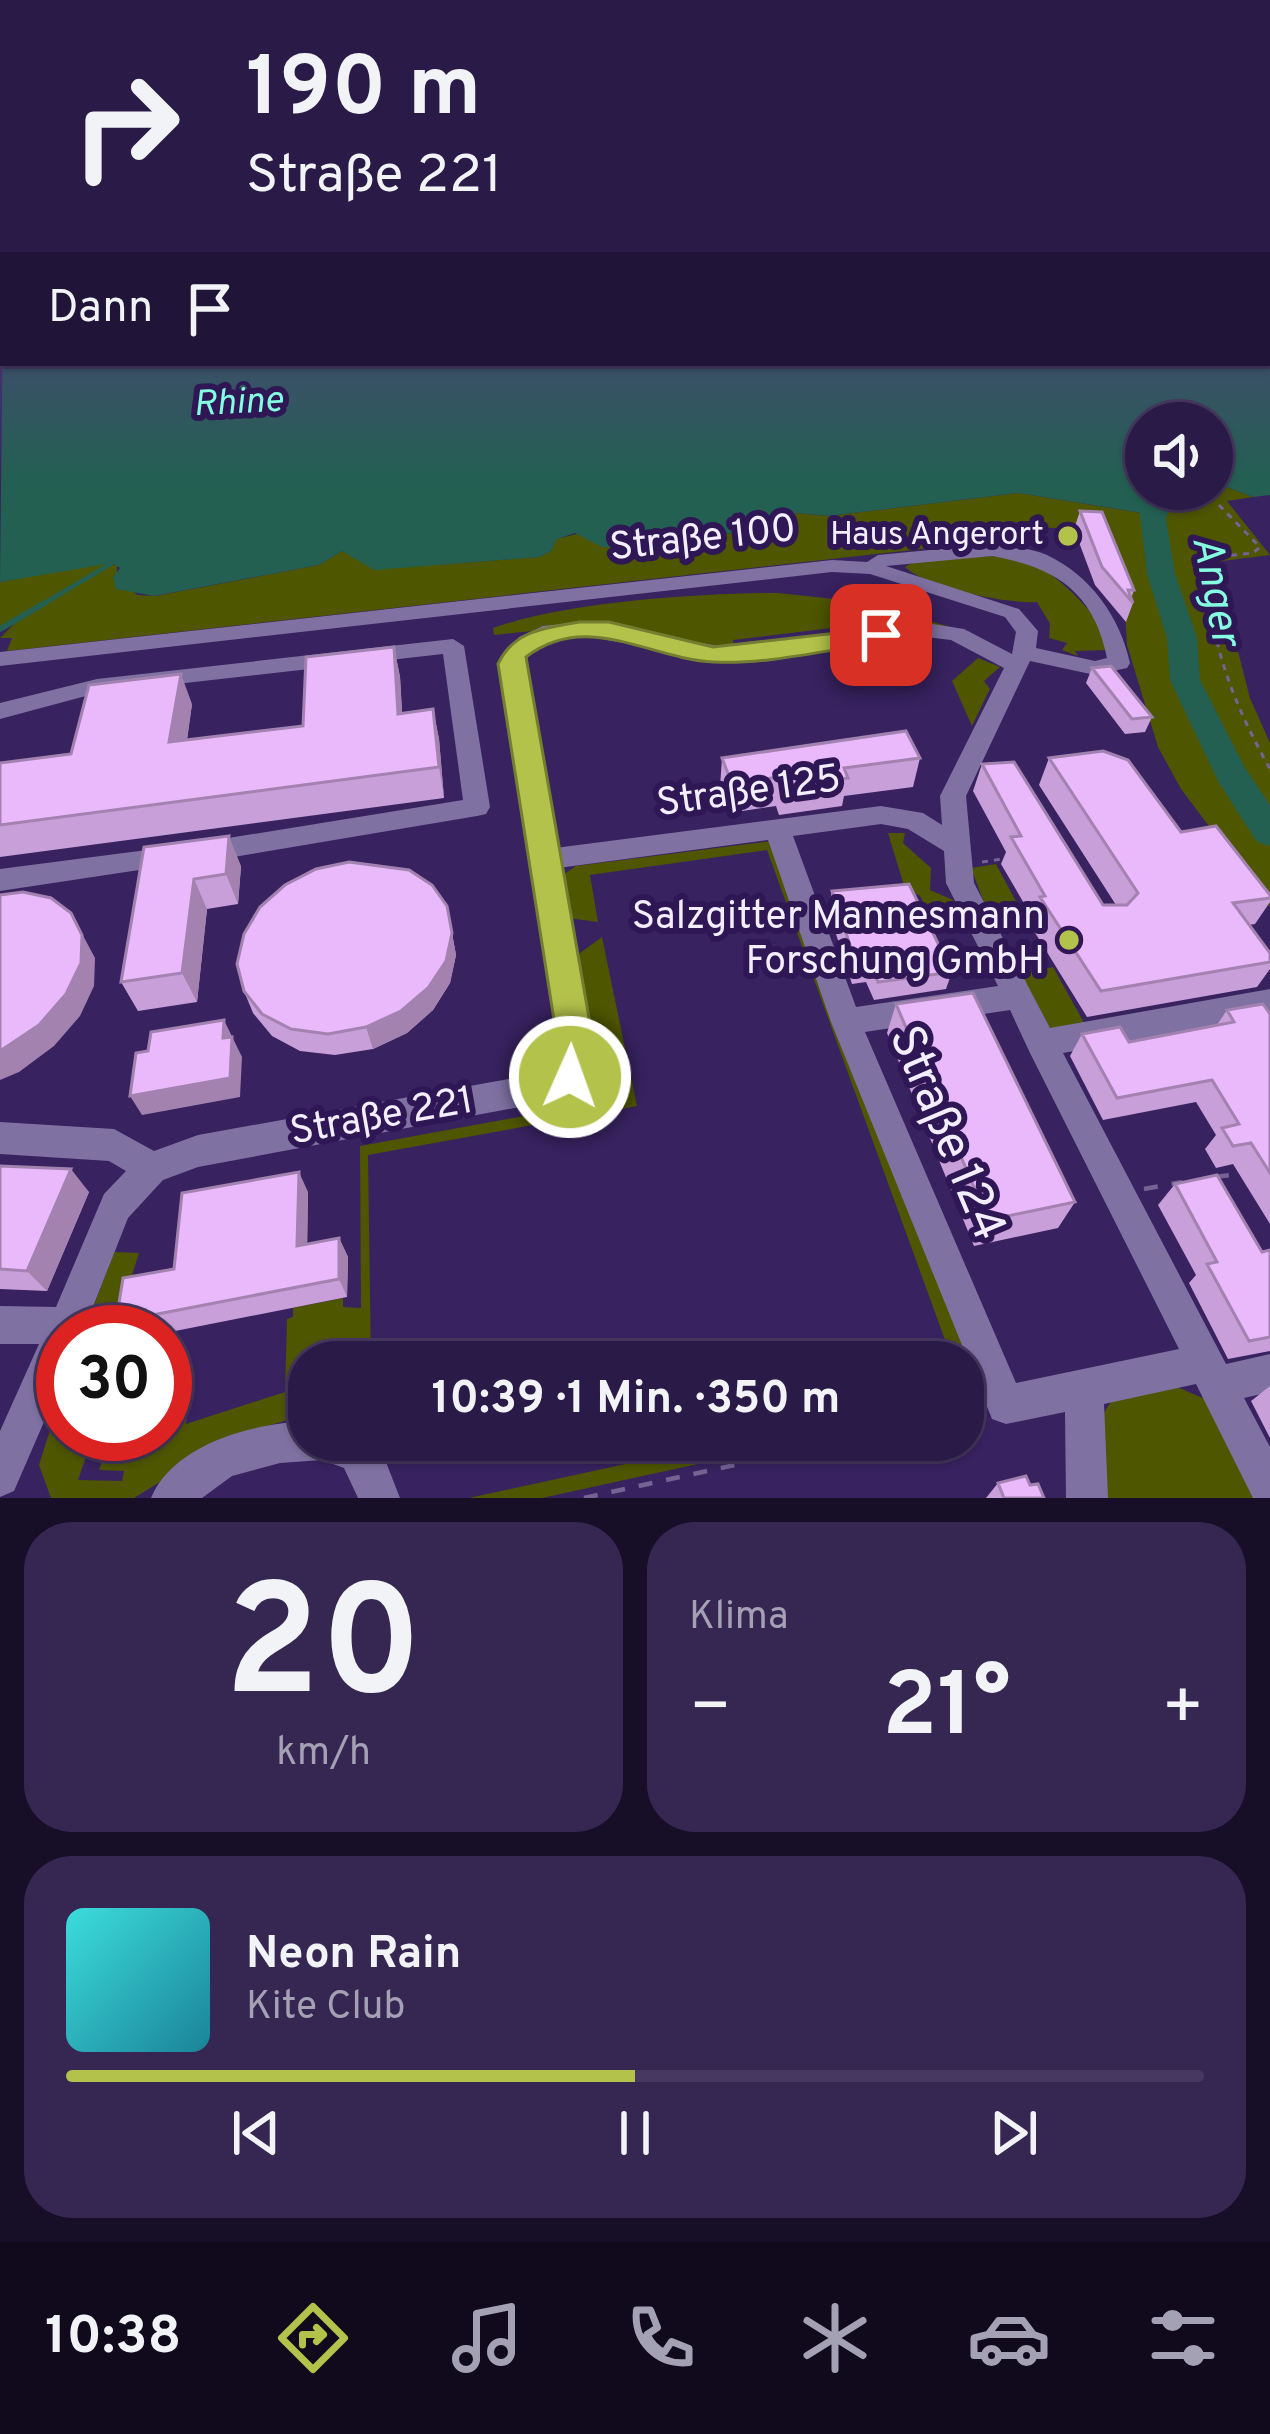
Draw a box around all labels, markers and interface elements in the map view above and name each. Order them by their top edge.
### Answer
text: 190 m [246,39,481,145]
icon: right [48,48,204,204]
text: Straße 221 [246,143,502,212]
icon: arrive [177,276,243,342]
text: Dann [48,281,153,338]
water label: Rhine [192,379,284,429]
map controls [1125,402,1233,510]
button: sound [1125,402,1233,510]
street label: Straße 100 [607,506,799,574]
place label: Haus Angerort [830,515,1044,557]
marker: Haus Angerort [1055,523,1081,549]
water label: Anger [1177,531,1251,654]
pin [830,584,932,686]
icon: arrive [848,602,914,668]
street label: Straße 125 [654,756,844,830]
place label: Salzgitter Mannesmann Forschung GmbH [632,894,1045,988]
marker: Salzgitter Mannesmann Forschung GmbH [1056,927,1082,953]
position arrow [507,1014,633,1140]
street label: Straße 124 [873,1017,1017,1251]
street label: Straße 221 [287,1078,477,1158]
speed limit sign: 30 [36,1305,192,1461]
text: 10:39 · 1 Min. · 350 m [431,1372,841,1429]
text: 20 [225,1553,422,1751]
text: Klima [689,1594,789,1643]
text: 21° [882,1654,1011,1767]
text: − [689,1669,732,1752]
text: + [1161,1669,1204,1752]
text: km/h [276,1730,371,1779]
text: Neon Rain [246,1927,462,1984]
text: Kite Club [246,1984,405,2033]
icon: previous [223,2100,289,2166]
icon: pause [602,2100,668,2166]
icon: next [981,2100,1047,2166]
icon: directions [271,2296,355,2380]
icon: music [445,2296,529,2380]
icon: phone [619,2296,703,2380]
icon: climate [793,2296,877,2380]
icon: car [967,2296,1051,2380]
icon: filters [1141,2296,1225,2380]
text: 10:38 [45,2304,182,2373]

